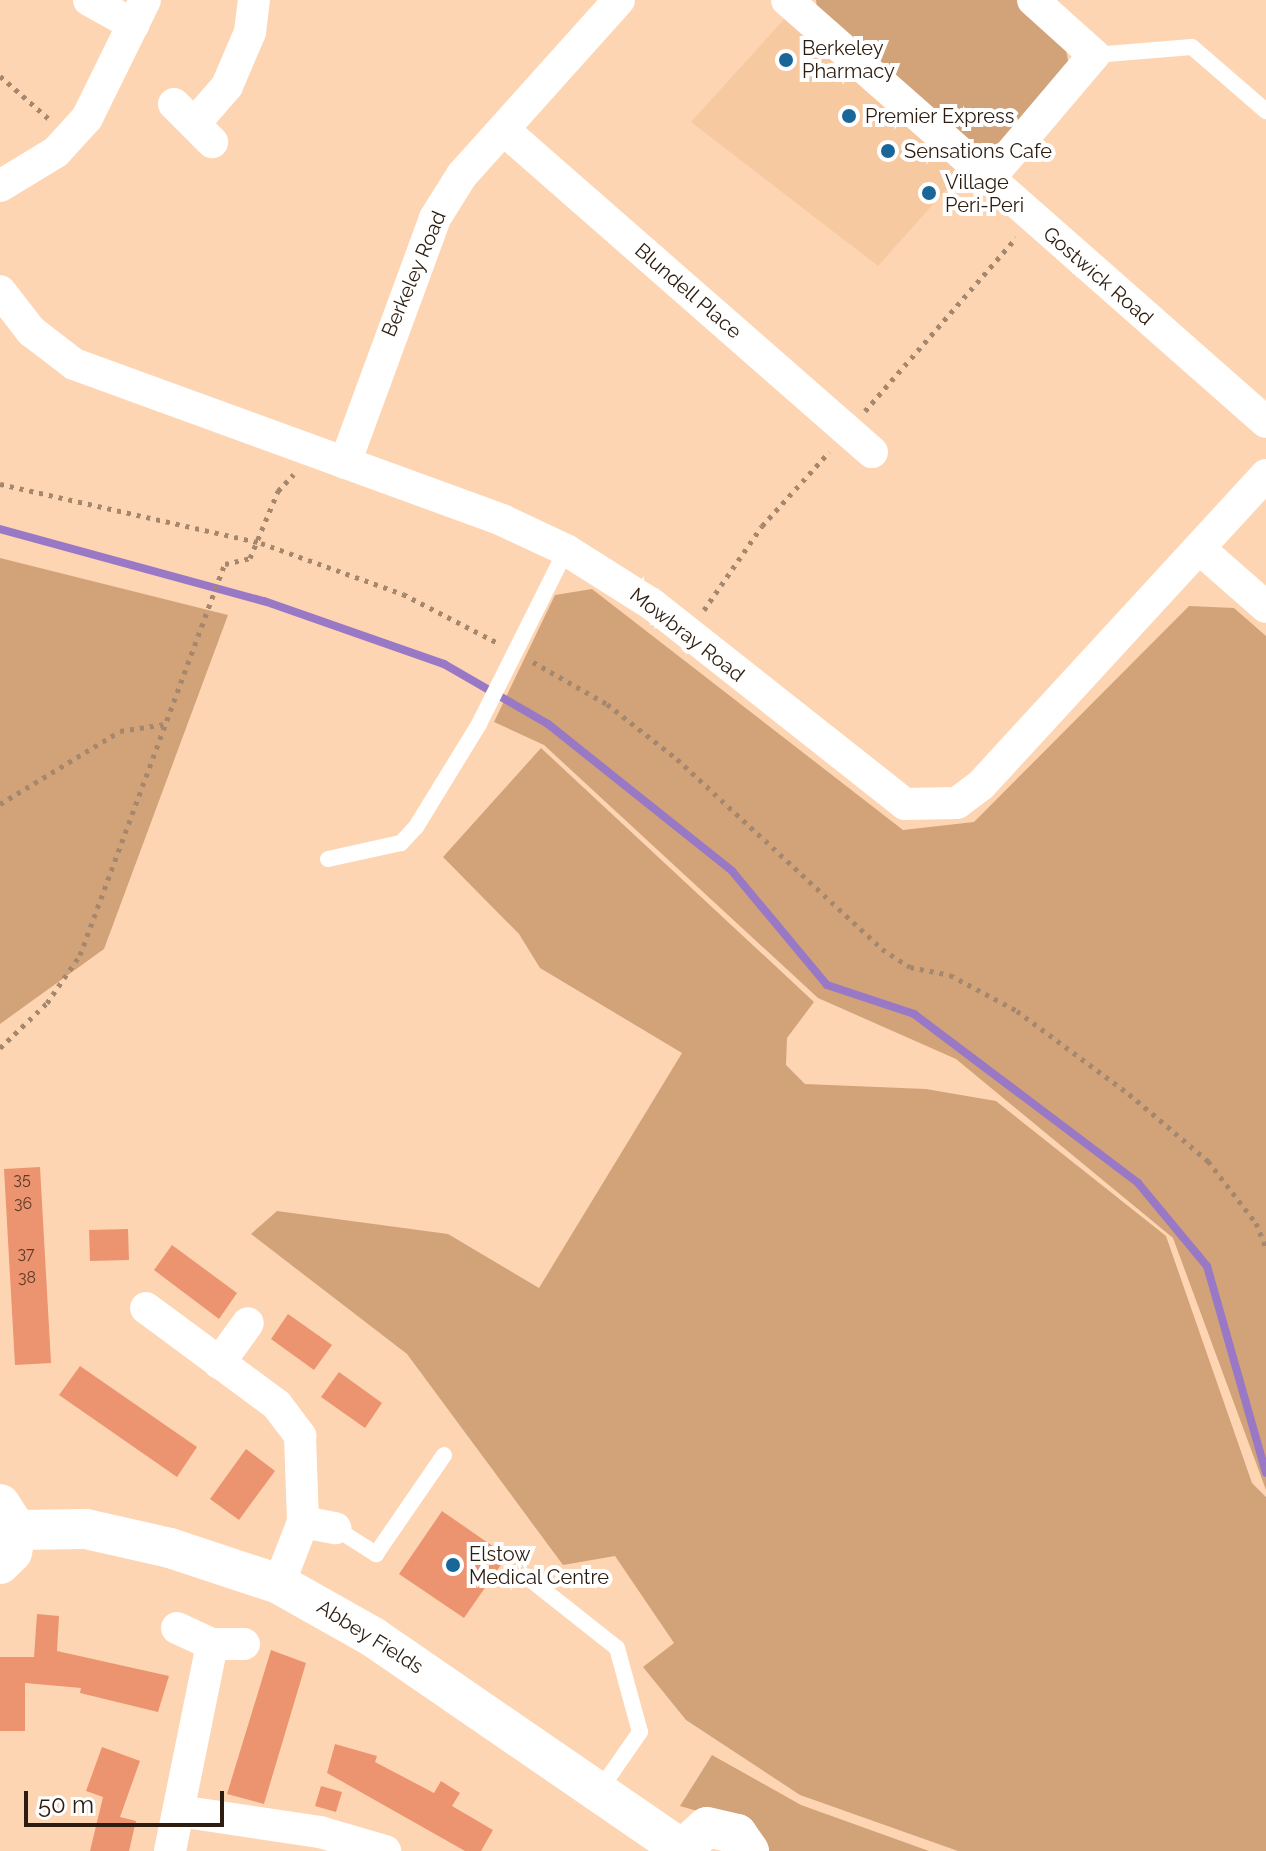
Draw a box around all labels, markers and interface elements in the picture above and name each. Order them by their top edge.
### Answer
place label: Berkeley Pharmacy [802,36,895,83]
marker: Berkeley Pharmacy [777,51,795,69]
place label: Premier Express [865,104,1015,128]
marker: Premier Express [840,107,858,125]
place label: Sensations Cafe [904,139,1052,163]
marker: Sensations Cafe [879,142,897,160]
place label: Village Peri-Peri [945,170,1024,217]
marker: Village Peri-Peri [920,184,938,202]
street label: Berkeley Road [377,207,451,341]
street label: Gostwick Road [1038,222,1158,330]
street label: Blundell Place [630,238,746,344]
street label: Mowbray Road [625,583,749,687]
house number: 35 [13,1170,31,1190]
house number: 36 [14,1194,32,1214]
house number: 37 [17,1244,35,1264]
house number: 38 [18,1268,36,1288]
place label: Elstow Medical Centre [469,1542,609,1589]
marker: Elstow Medical Centre [444,1556,462,1574]
street label: Abbey Fields [312,1595,428,1679]
scale bar [28,1775,228,1825]
text: 50 m [38,1790,94,1819]

